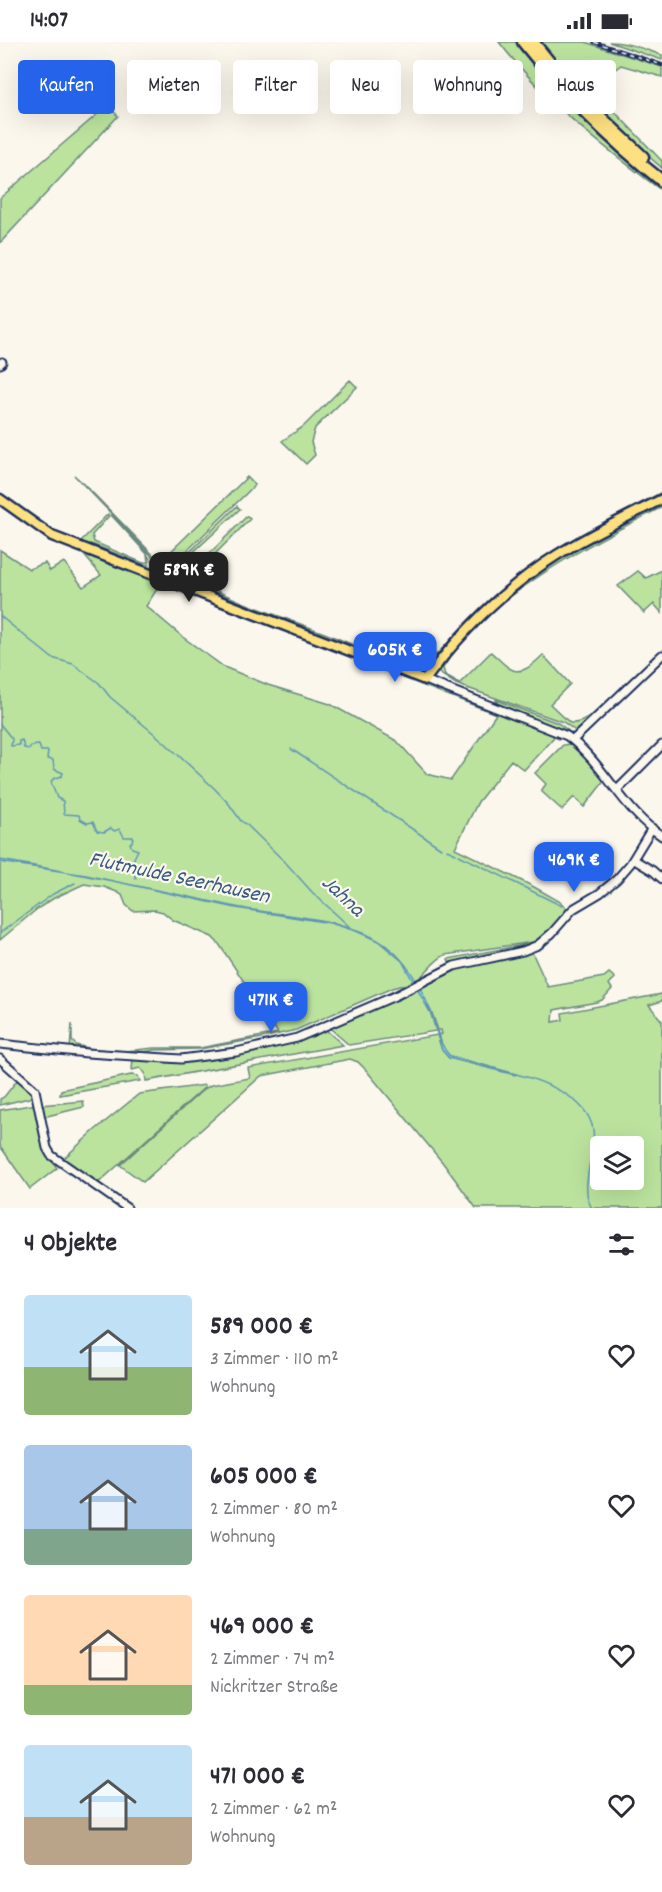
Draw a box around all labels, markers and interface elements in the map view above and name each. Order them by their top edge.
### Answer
text: 14:07 [30,6,68,37]
chip: Kaufen [18,60,115,114]
chip: Mieten [127,60,221,114]
chip: Filter [233,60,318,114]
chip: Neu [330,60,401,114]
chip: Wohnung [413,60,523,114]
chip: Haus [535,60,616,114]
pin: 589K € [140,552,238,603]
text: 589K € [163,557,215,585]
pin: 605K € [346,632,444,683]
text: 605K € [368,637,422,665]
pin: 469K € [525,842,623,893]
water label: Flutmulde Seerhausen [86,845,273,913]
text: 469K € [548,847,600,875]
water label: Jahna [314,869,372,926]
pin: 471K € [222,982,320,1033]
text: 471K € [248,987,294,1015]
map controls [590,1136,644,1190]
button: layers [590,1136,644,1190]
text: 4 Objekte [24,1226,117,1263]
icon: filters [605,1228,638,1261]
text: 589 000 € [210,1309,313,1346]
icon: home [72,1319,144,1391]
icon: heart [605,1339,638,1372]
text: 3 Zimmer · 110 m² [210,1346,339,1374]
text: Wohnung [210,1374,275,1402]
text: 605 000 € [210,1459,318,1496]
icon: home [72,1469,144,1541]
icon: heart [605,1489,638,1522]
text: 2 Zimmer · 80 m² [210,1496,338,1524]
text: Wohnung [210,1524,275,1552]
text: 469 000 € [210,1609,314,1646]
icon: home [72,1619,144,1691]
icon: heart [605,1639,638,1672]
text: 2 Zimmer · 74 m² [210,1646,335,1674]
text: Nickritzer Straße [210,1674,338,1702]
text: 471 000 € [210,1759,305,1796]
icon: home [72,1769,144,1841]
icon: heart [605,1789,638,1822]
text: 2 Zimmer · 62 m² [210,1796,337,1824]
text: Wohnung [210,1824,275,1852]

